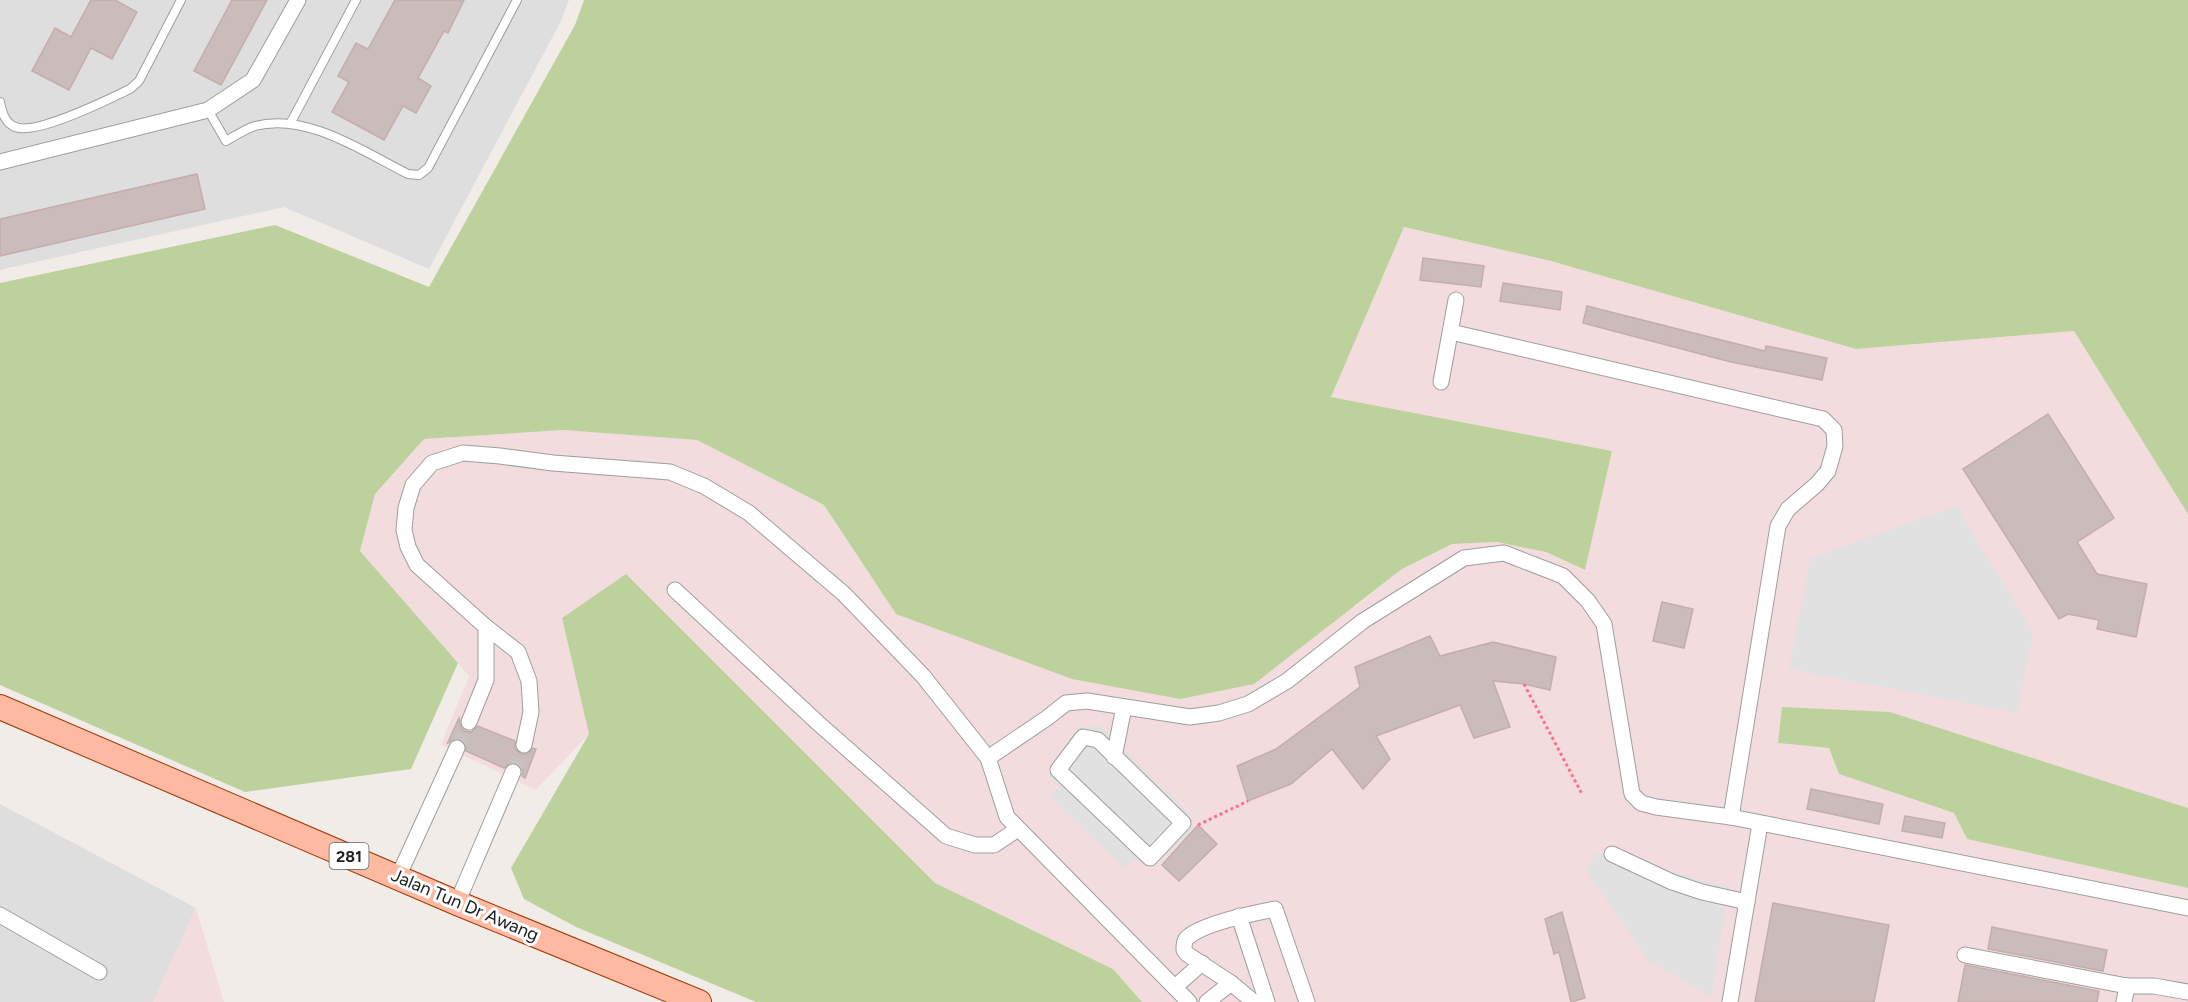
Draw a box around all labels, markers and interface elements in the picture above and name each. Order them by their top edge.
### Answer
road number: 281 [330,843,368,869]
street label: Jalan Tun Dr Awang [388,864,542,946]

